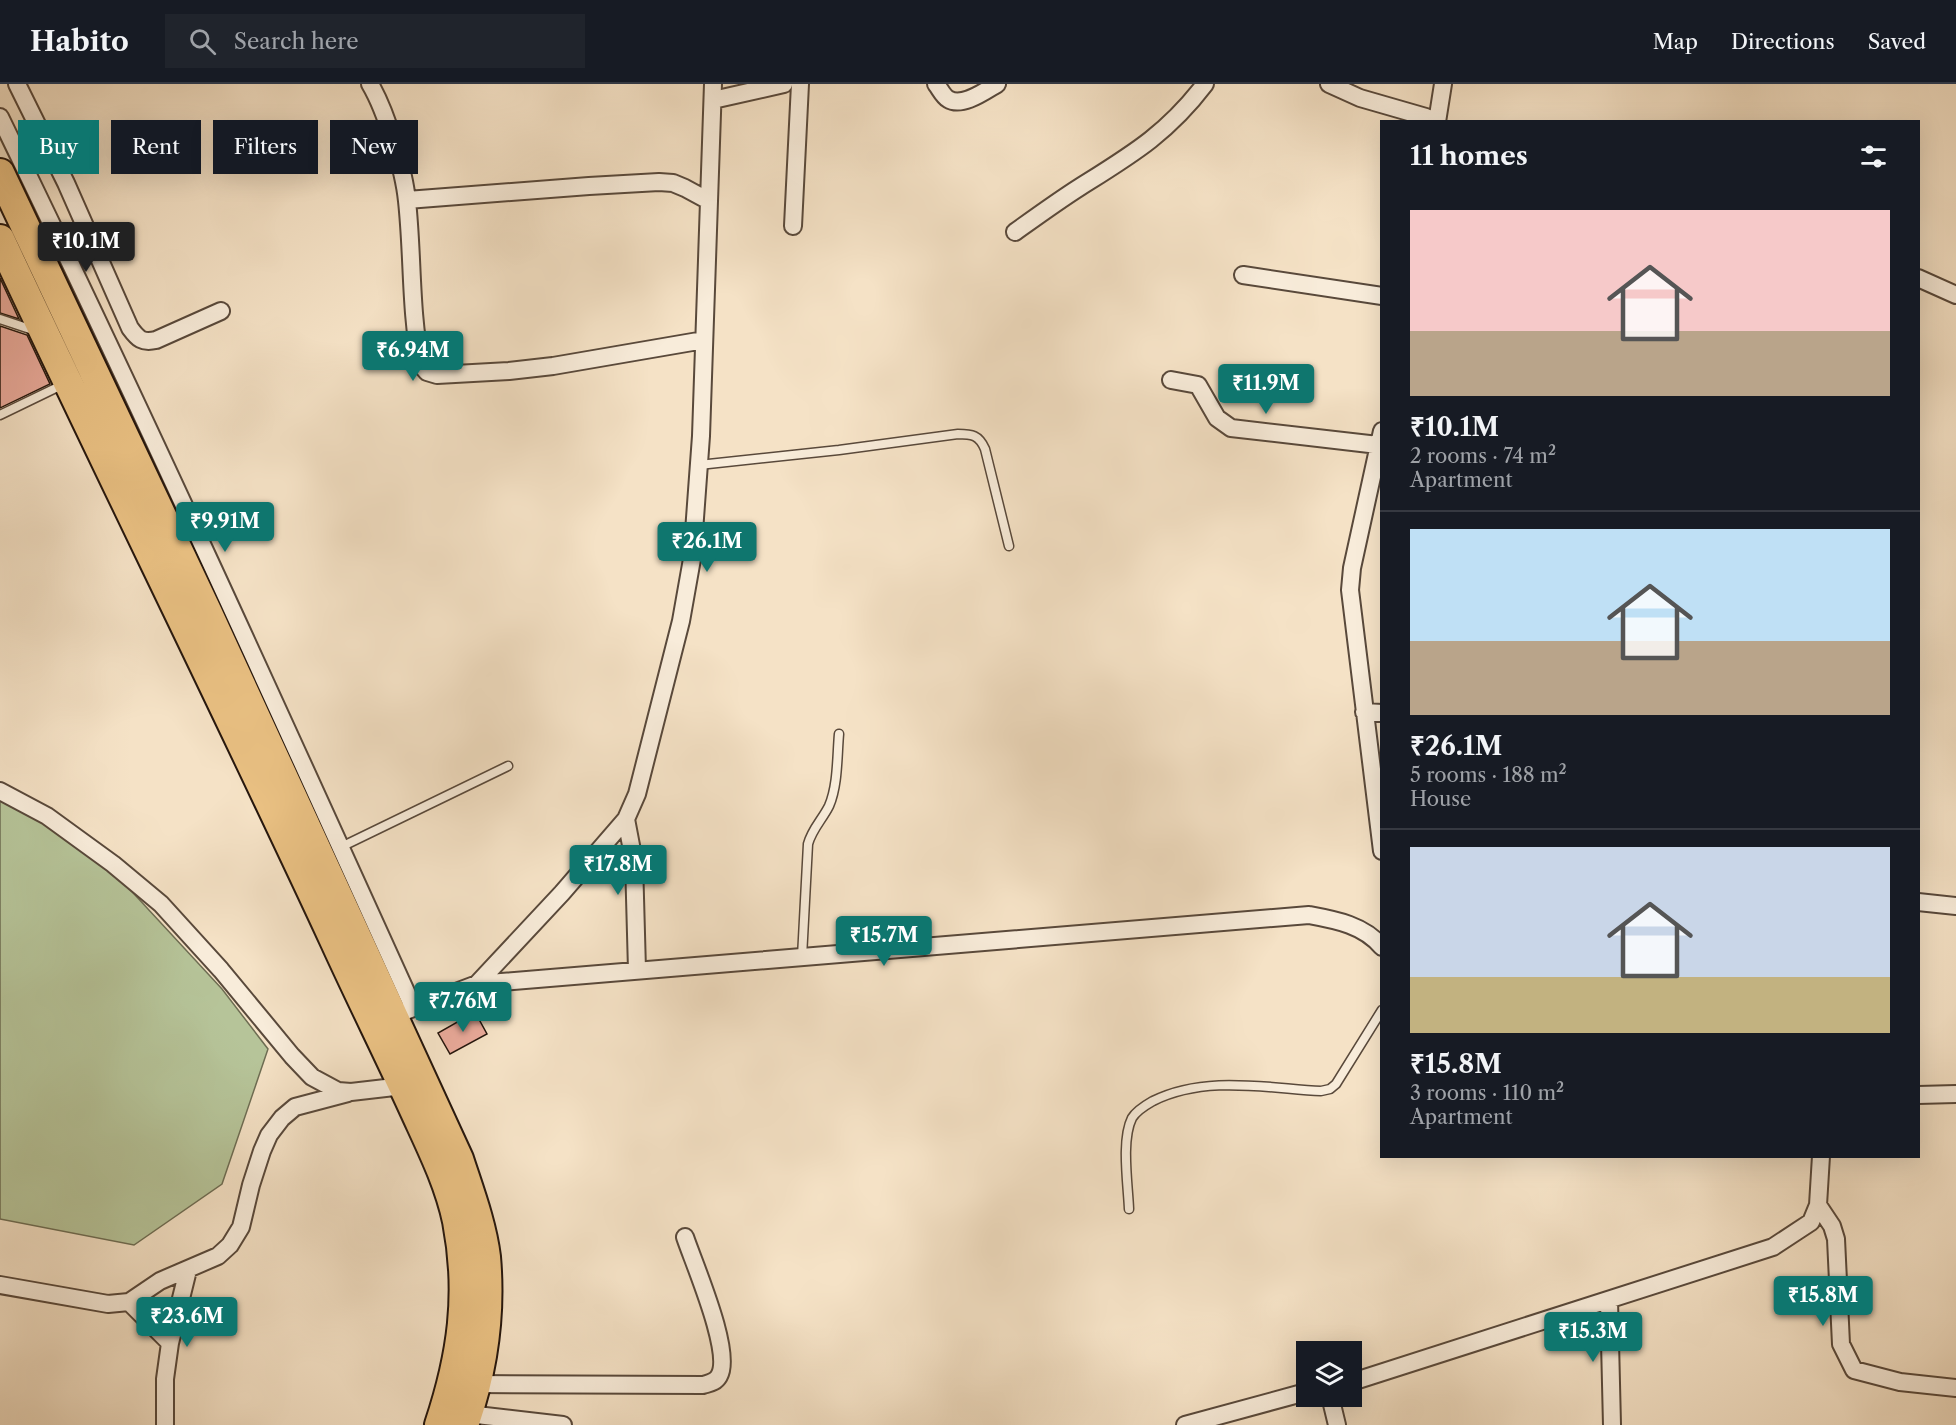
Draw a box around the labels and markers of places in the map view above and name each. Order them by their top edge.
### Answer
pin: ₹10.1M [37,222,135,273]
pin: ₹6.94M [364,331,462,382]
pin: ₹11.9M [1217,364,1315,415]
pin: ₹9.91M [176,502,274,553]
pin: ₹26.1M [658,522,756,573]
pin: ₹17.8M [569,845,667,896]
pin: ₹15.7M [835,916,933,967]
pin: ₹7.76M [414,982,512,1033]
pin: ₹15.8M [1774,1276,1872,1327]
pin: ₹23.6M [138,1297,236,1348]
pin: ₹15.3M [1544,1312,1642,1363]

